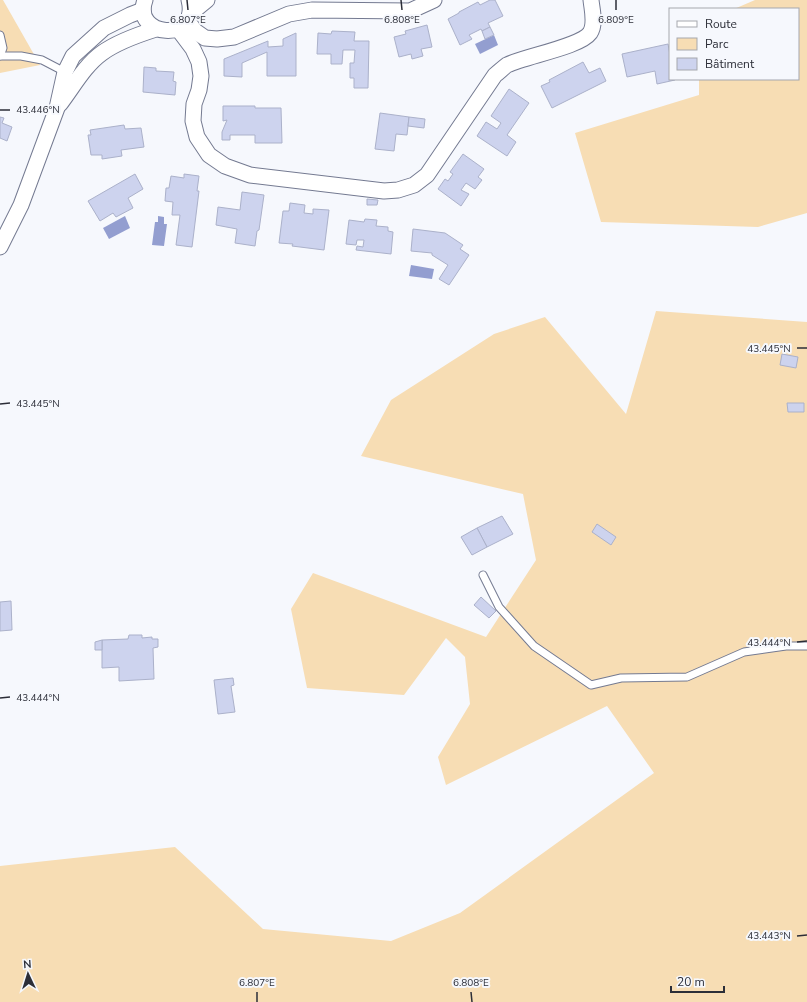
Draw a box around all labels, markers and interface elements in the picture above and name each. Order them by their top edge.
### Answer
legend [669,8,799,80]
text: 6.807°E [170,13,206,27]
text: 6.808°E [384,13,420,27]
text: 6.809°E [598,13,634,27]
text: Route [705,16,737,32]
text: Parc [705,36,729,52]
text: Bâtiment [705,56,755,72]
text: 43.446°N [16,103,60,117]
text: 43.445°N [747,342,791,356]
text: 43.445°N [16,397,60,411]
text: 43.444°N [747,636,791,650]
text: 43.444°N [16,691,60,705]
text: 43.443°N [747,929,791,943]
north arrow [8,954,48,994]
text: N [23,957,32,972]
scale bar [671,968,724,994]
text: 20 m [677,974,705,990]
text: 6.807°E [239,976,275,990]
text: 6.808°E [453,976,489,990]

